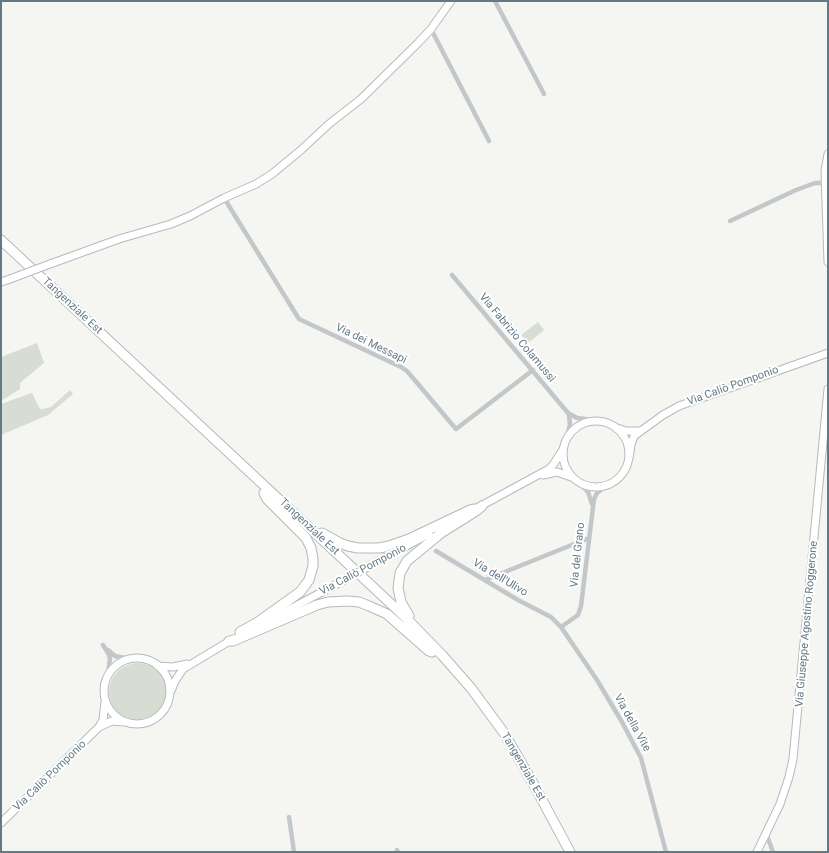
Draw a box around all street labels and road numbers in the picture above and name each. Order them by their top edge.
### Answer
street label: Tangenziale Est [39,275,105,337]
street label: Via Fabrizio Colamussi [476,291,558,385]
street label: Via dei Messapi [333,321,409,367]
street label: Via Caliò Pomponio [686,363,780,409]
street label: Tangenziale Est [276,496,342,558]
street label: Via del Grano [568,522,588,588]
street label: Via Giuseppe Agostino Roggerone [793,540,821,708]
street label: Via Caliò Pomponio [317,542,409,598]
street label: Via dell'Ulivo [470,556,530,600]
street label: Via della Vite [611,692,653,754]
street label: Tangenziale Est [498,730,548,804]
street label: Via Caliò Pomponio [11,738,89,814]

